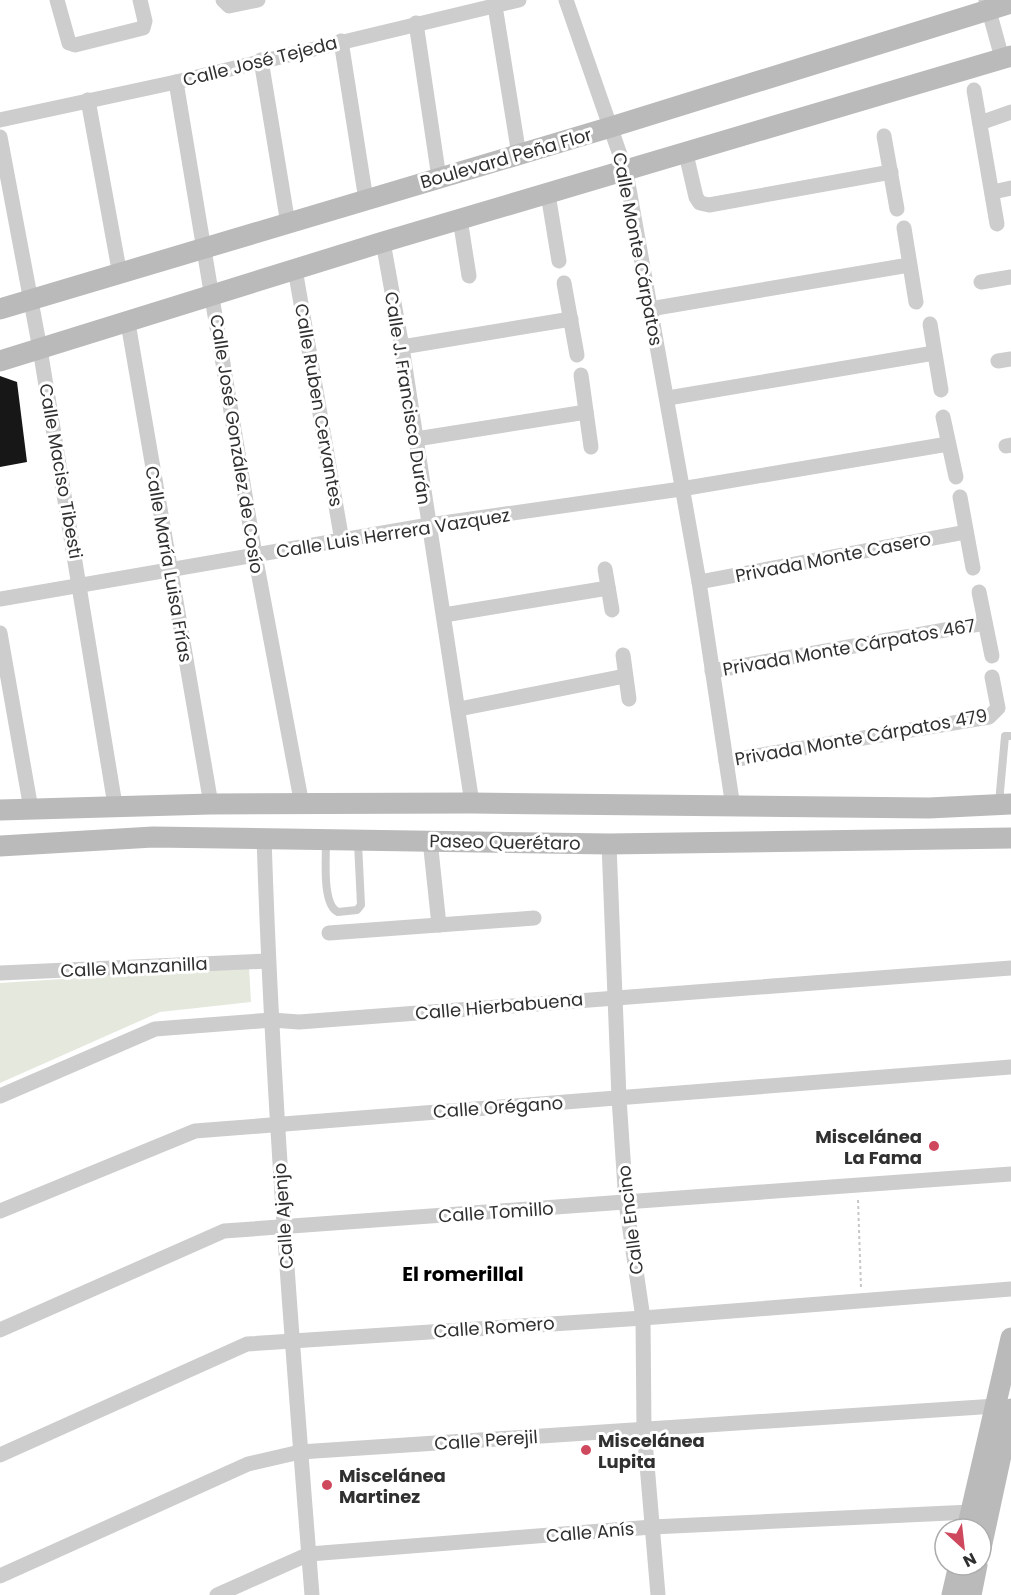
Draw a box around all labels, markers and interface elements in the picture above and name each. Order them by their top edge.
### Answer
street label: Calle José Tejeda [180,30,340,92]
street label: Boulevard Peña Flor [417,121,595,194]
street label: Calle Monte Cárpatos [607,150,669,348]
street label: Calle J. Francisco Durán [379,290,437,506]
street label: Calle Ruben Cervantes [289,302,349,508]
street label: Calle José González de Cosío [204,313,270,575]
street label: Calle Maciso Tibesti [33,381,89,561]
street label: Calle María Luisa Frías [139,464,199,664]
street label: Calle Luis Herrera Vazquez [274,502,512,564]
street label: Privada Monte Casero [733,526,933,588]
street label: Privada Monte Cárpatos 467 [721,612,977,682]
street label: Privada Monte Cárpatos 479 [733,702,989,772]
street label: Paseo Querétaro [429,828,581,856]
street label: Calle Manzanilla [60,951,208,983]
street label: Calle Hierbabuena [414,986,584,1026]
street label: Calle Orégano [432,1090,564,1124]
place label: Miscelánea La Fama [815,1124,922,1170]
marker: Miscelánea La Fama [927,1139,941,1153]
street label: Calle Ajenjo [267,1162,299,1270]
street label: Calle Encino [611,1164,649,1276]
street label: Calle Tomillo [438,1196,554,1228]
district label: El romerillal [402,1260,524,1288]
street label: Calle Romero [433,1310,555,1344]
street label: Calle Perejil [433,1424,539,1456]
place label: Miscelánea Lupita [598,1428,705,1474]
marker: Miscelánea Lupita [579,1443,593,1457]
place label: Miscelánea Martinez [339,1463,446,1509]
marker: Miscelánea Martinez [320,1478,334,1492]
street label: Calle Anís [545,1516,635,1548]
north arrow [933,1517,993,1577]
text: N [959,1547,980,1573]

